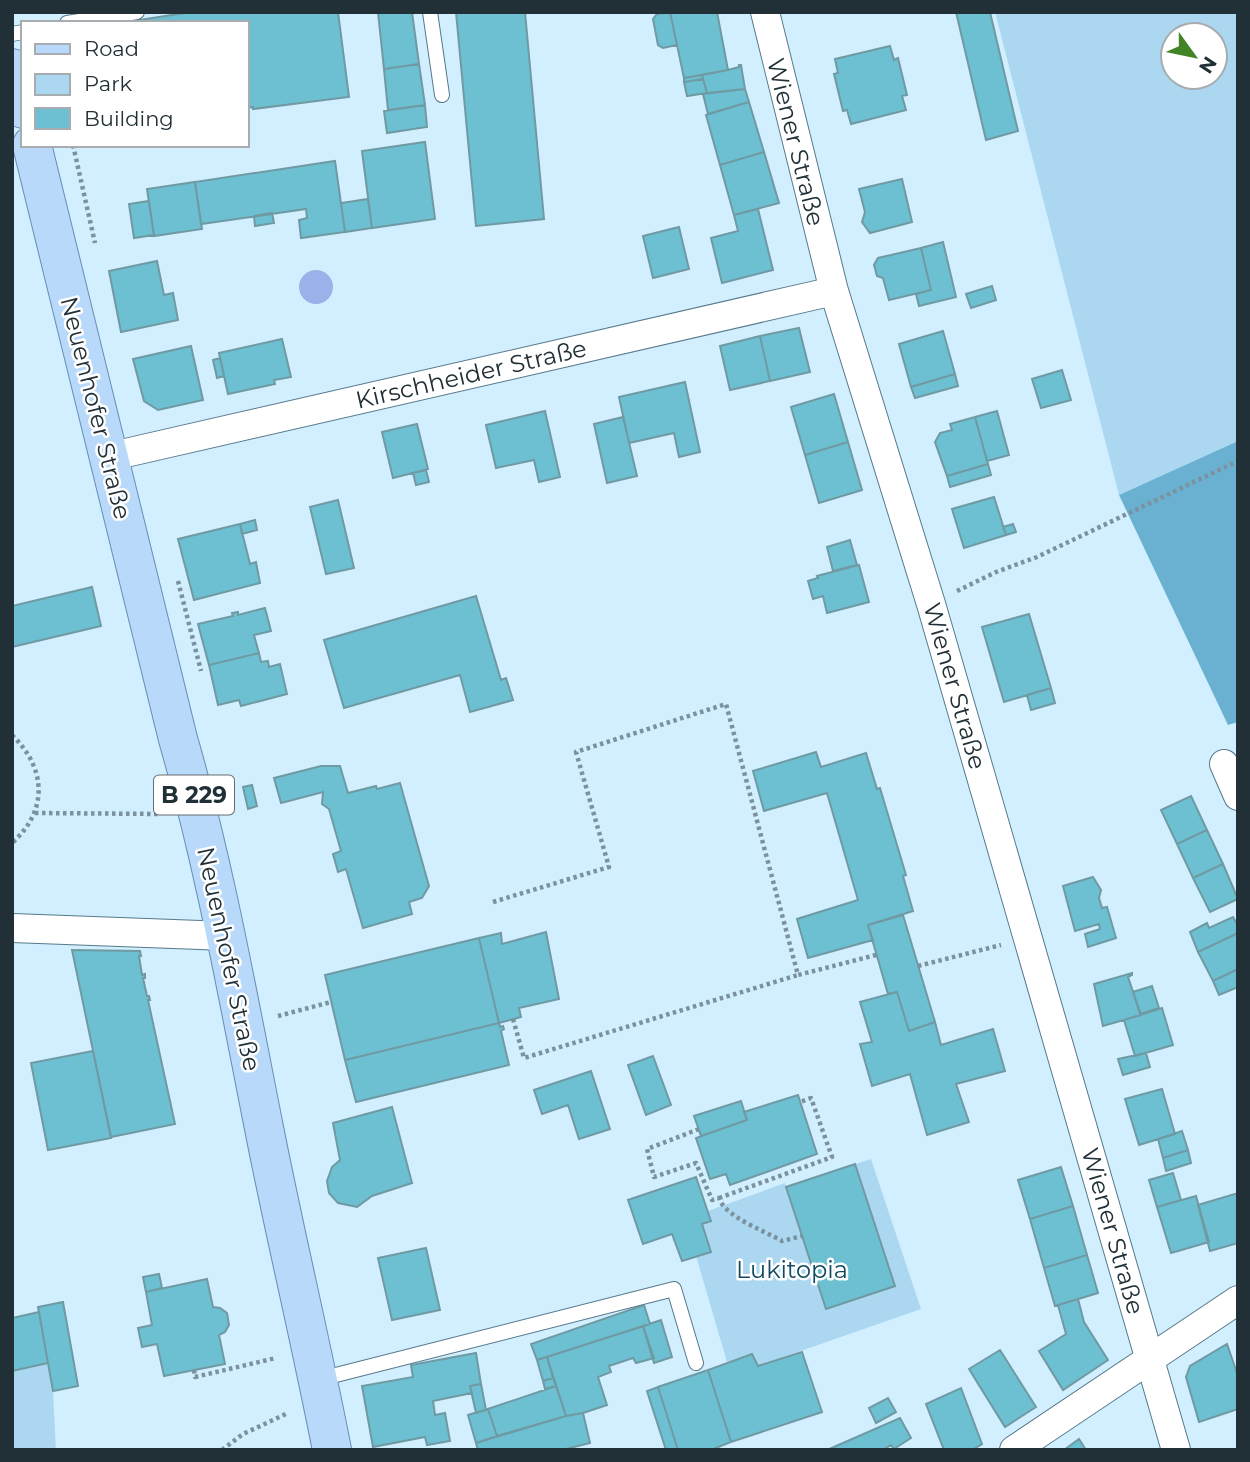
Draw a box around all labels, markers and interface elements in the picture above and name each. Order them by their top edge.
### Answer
legend [21,21,248,147]
north arrow [1159,21,1229,91]
text: Road [84,36,139,61]
text: N [1194,52,1222,78]
street label: Wiener Straße [761,55,831,229]
text: Park [84,71,132,96]
text: Building [84,106,174,131]
street label: Neuenhofer Straße [54,294,138,522]
street label: Kirschheider Straße [353,333,589,415]
street label: Wiener Straße [917,599,993,773]
road number: B 229 [154,776,234,814]
street label: Neuenhofer Straße [191,844,267,1074]
street label: Wiener Straße [1075,1144,1151,1318]
park label: Lukitopia [736,1255,848,1284]

